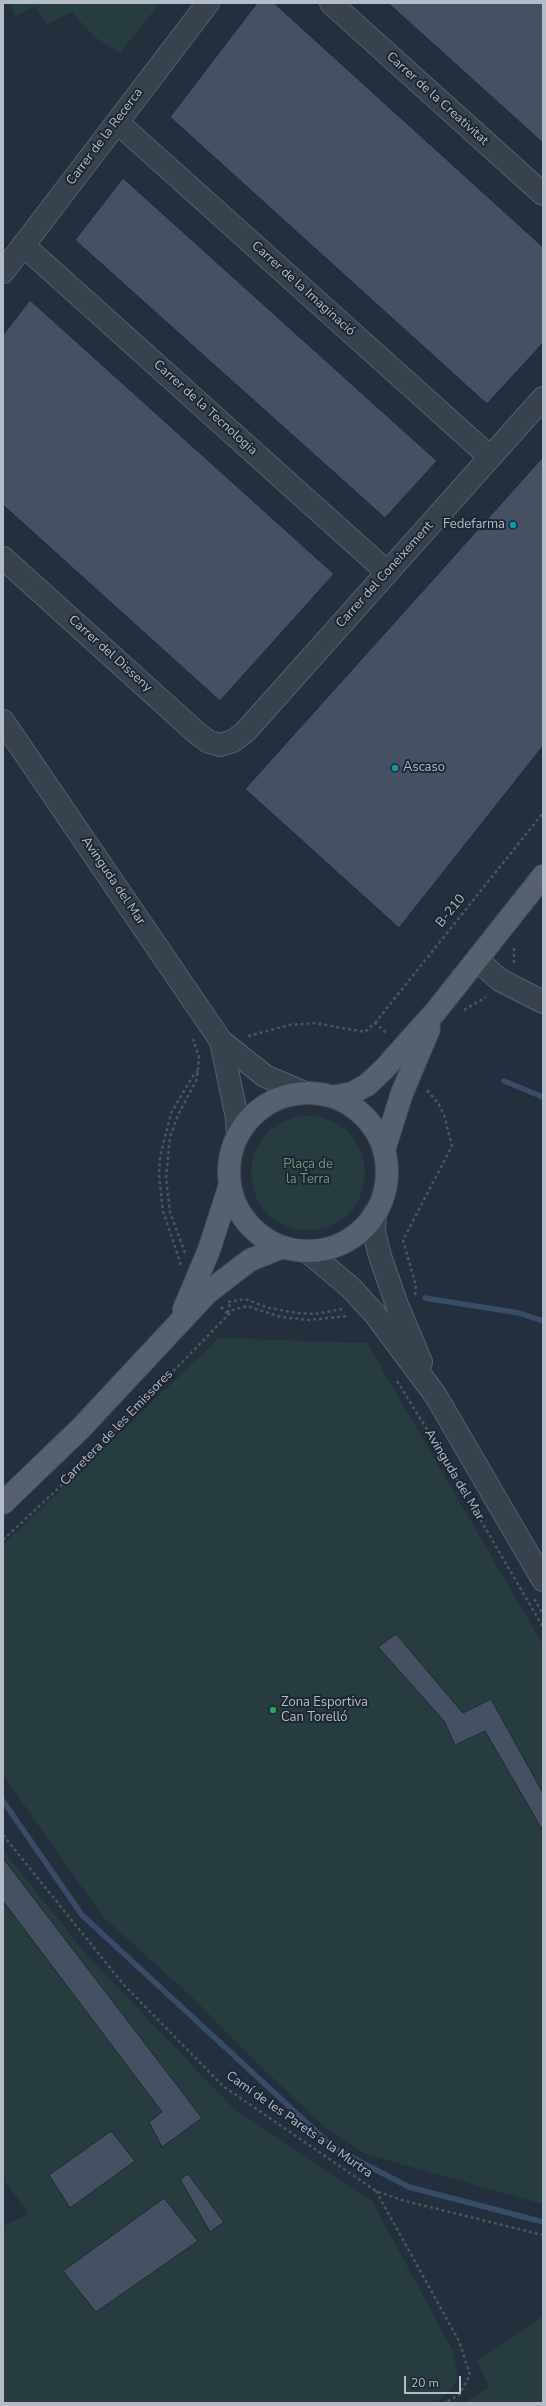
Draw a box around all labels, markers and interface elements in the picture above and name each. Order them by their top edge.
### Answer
street label: Carrer de la Creativitat [383,49,491,149]
street label: Carrer de la Recerca [64,86,146,188]
street label: Carrer de la Imaginació [248,238,358,340]
street label: Carrer de la Tecnologia [150,357,260,459]
place label: Fedefarma [443,517,505,533]
street label: Carrer del Coneixement [333,519,437,631]
marker: Fedefarma [508,520,518,530]
street label: Carrer del Disseny [65,612,155,696]
place label: Ascaso [403,760,445,776]
marker: Ascaso [390,763,400,773]
street label: Avinguda del Mar [78,834,148,928]
street label: B-210 [433,891,469,931]
park label: Plaça de la Terra [283,1157,333,1188]
street label: Carretera de les Emissores [58,1367,176,1489]
street label: Avinguda del Mar [421,1427,487,1523]
place label: Zona Esportiva Can Torelló [281,1695,368,1726]
marker: Zona Esportiva Can Torelló [268,1705,278,1715]
street label: Camí de les Parets a la Murtra [223,2068,375,2182]
scale bar [406,2368,463,2394]
text: 20 m [411,2375,439,2391]

